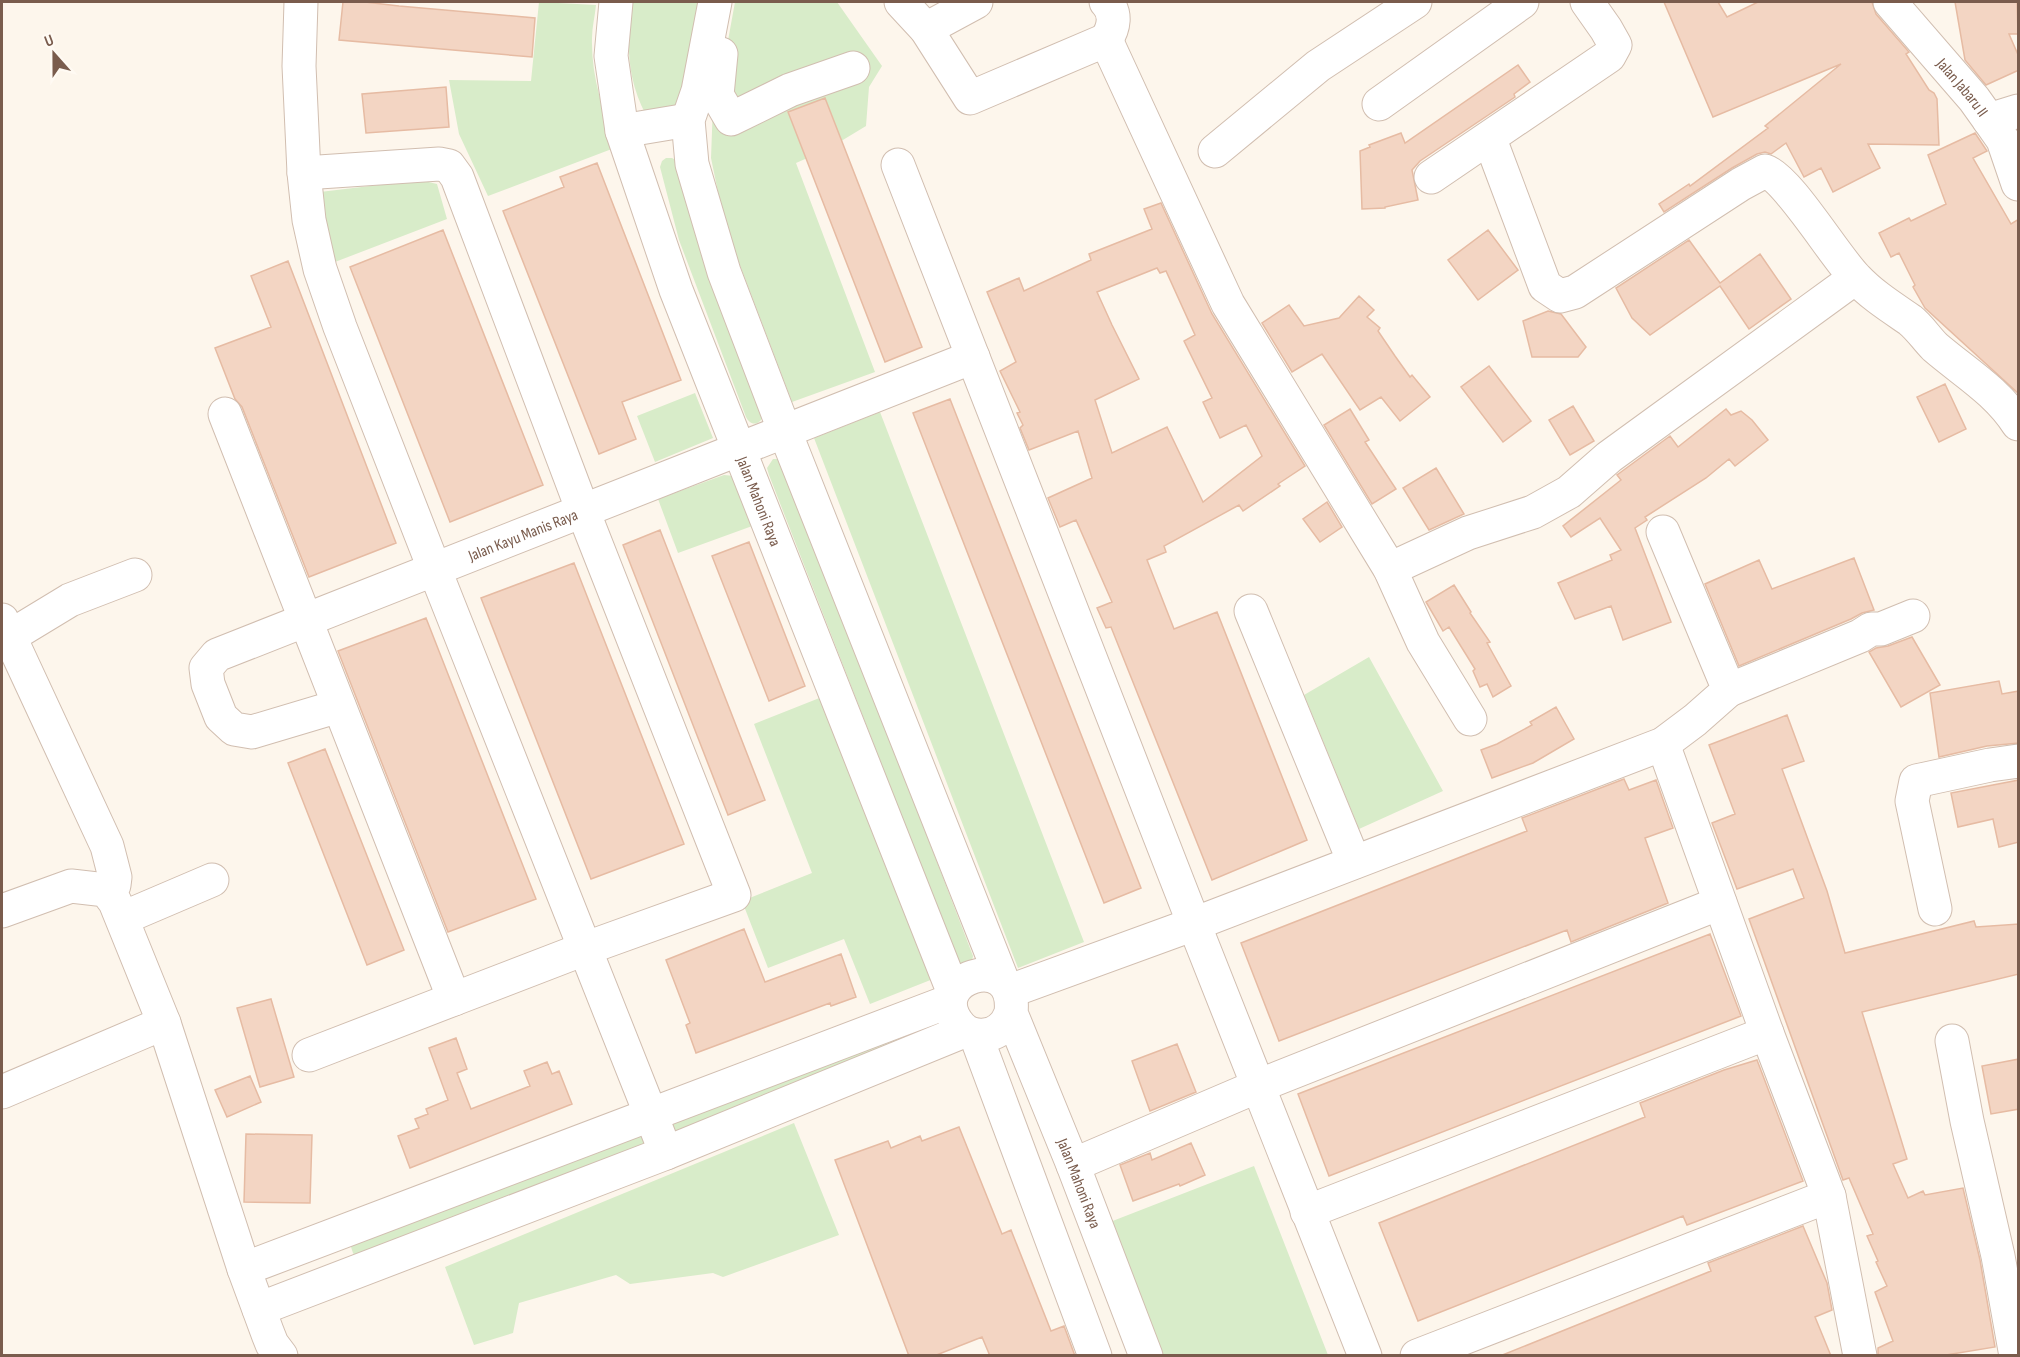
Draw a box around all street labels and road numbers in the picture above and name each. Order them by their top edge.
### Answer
street label: Jalan Jabaru II [1931,54,1992,121]
street label: Jalan Mahoni Raya [731,453,784,549]
street label: Jalan Kayu Manis Raya [465,506,581,566]
street label: Jalan Mahoni Raya [1052,1135,1104,1231]

